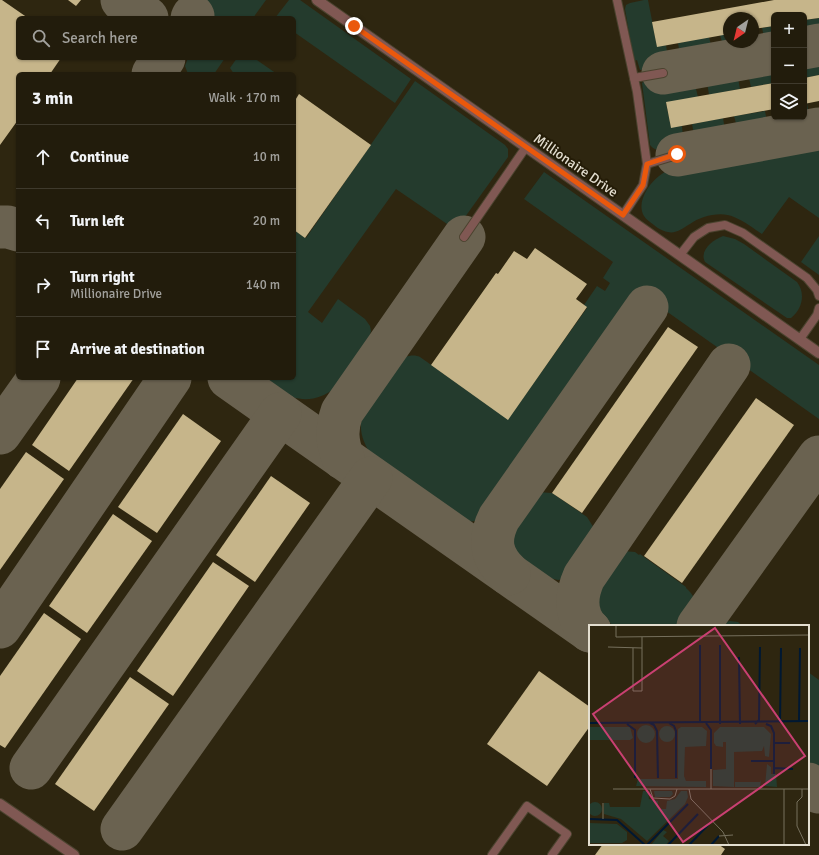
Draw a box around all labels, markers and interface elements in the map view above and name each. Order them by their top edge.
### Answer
north arrow [723,12,759,48]
map controls [771,12,807,120]
button: + [771,12,807,48]
search box [16,16,296,60]
route end [345,17,363,35]
icon: search [30,27,52,49]
text: Search here [62,29,138,47]
button: − [771,48,807,84]
button: layers [771,84,807,120]
text: 3 min [32,88,73,109]
text: Walk · 170 m [209,90,280,106]
street label: Millionaire Drive [530,130,621,201]
route start [668,145,686,163]
icon: ahead [32,146,54,168]
text: Continue [70,148,129,166]
text: 10 m [253,149,280,165]
icon: left [32,210,54,232]
text: Turn left [70,212,124,230]
text: 20 m [253,213,280,229]
text: Turn right [70,268,135,286]
icon: right [32,274,54,296]
text: 140 m [246,277,280,293]
text: Millionaire Drive [70,286,162,302]
icon: arrive [32,338,54,360]
text: Arrive at destination [70,340,205,358]
inset map [589,625,809,845]

